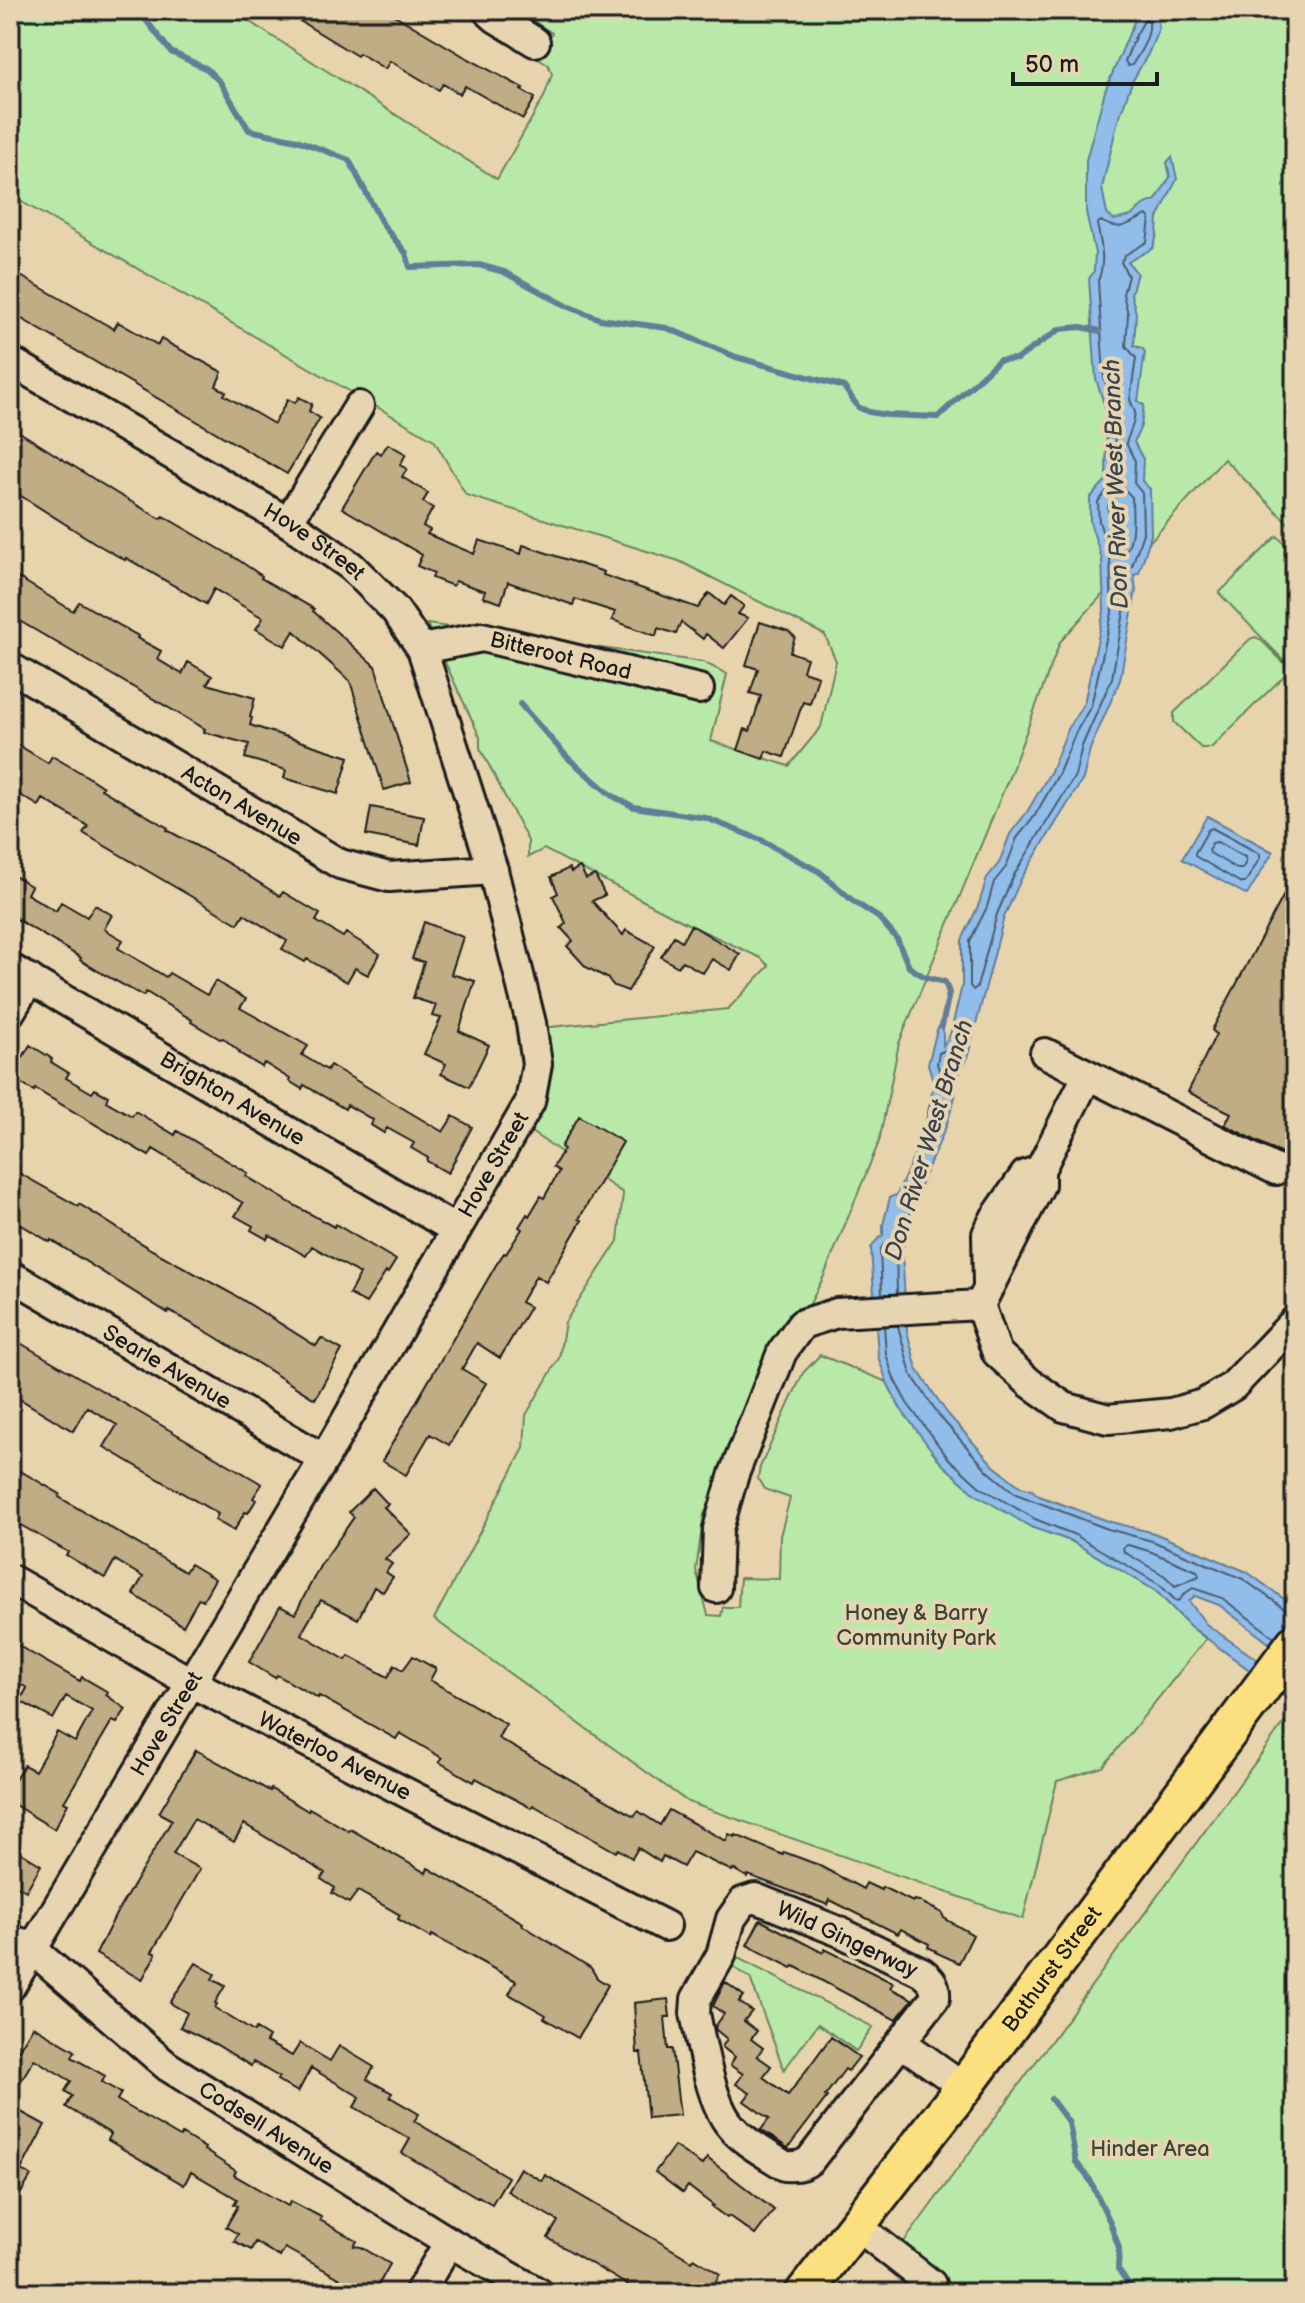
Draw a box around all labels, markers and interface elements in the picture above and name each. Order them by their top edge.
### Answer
scale bar [1013,36,1157,86]
text: 50 m [1025,50,1079,79]
water label: Don River West Branch [1097,359,1135,609]
street label: Hove Street [259,497,371,586]
street label: Bitteroot Road [487,626,634,686]
street label: Acton Avenue [177,759,307,852]
water label: Don River West Branch [879,1016,979,1264]
street label: Brighton Avenue [155,1046,310,1152]
street label: Hove Street [453,1107,535,1223]
street label: Searle Avenue [98,1319,236,1415]
park label: Honey & Barry Community Park [836,1600,996,1652]
street label: Hove Street [125,1666,209,1781]
street label: Waterloo Avenue [254,1706,416,1806]
street label: Wild Gingerway [772,1896,922,1984]
street label: Bathurst Street [996,1901,1108,2037]
street label: Codsell Avenue [193,2076,339,2180]
park label: Hinder Area [1090,2136,1210,2163]

